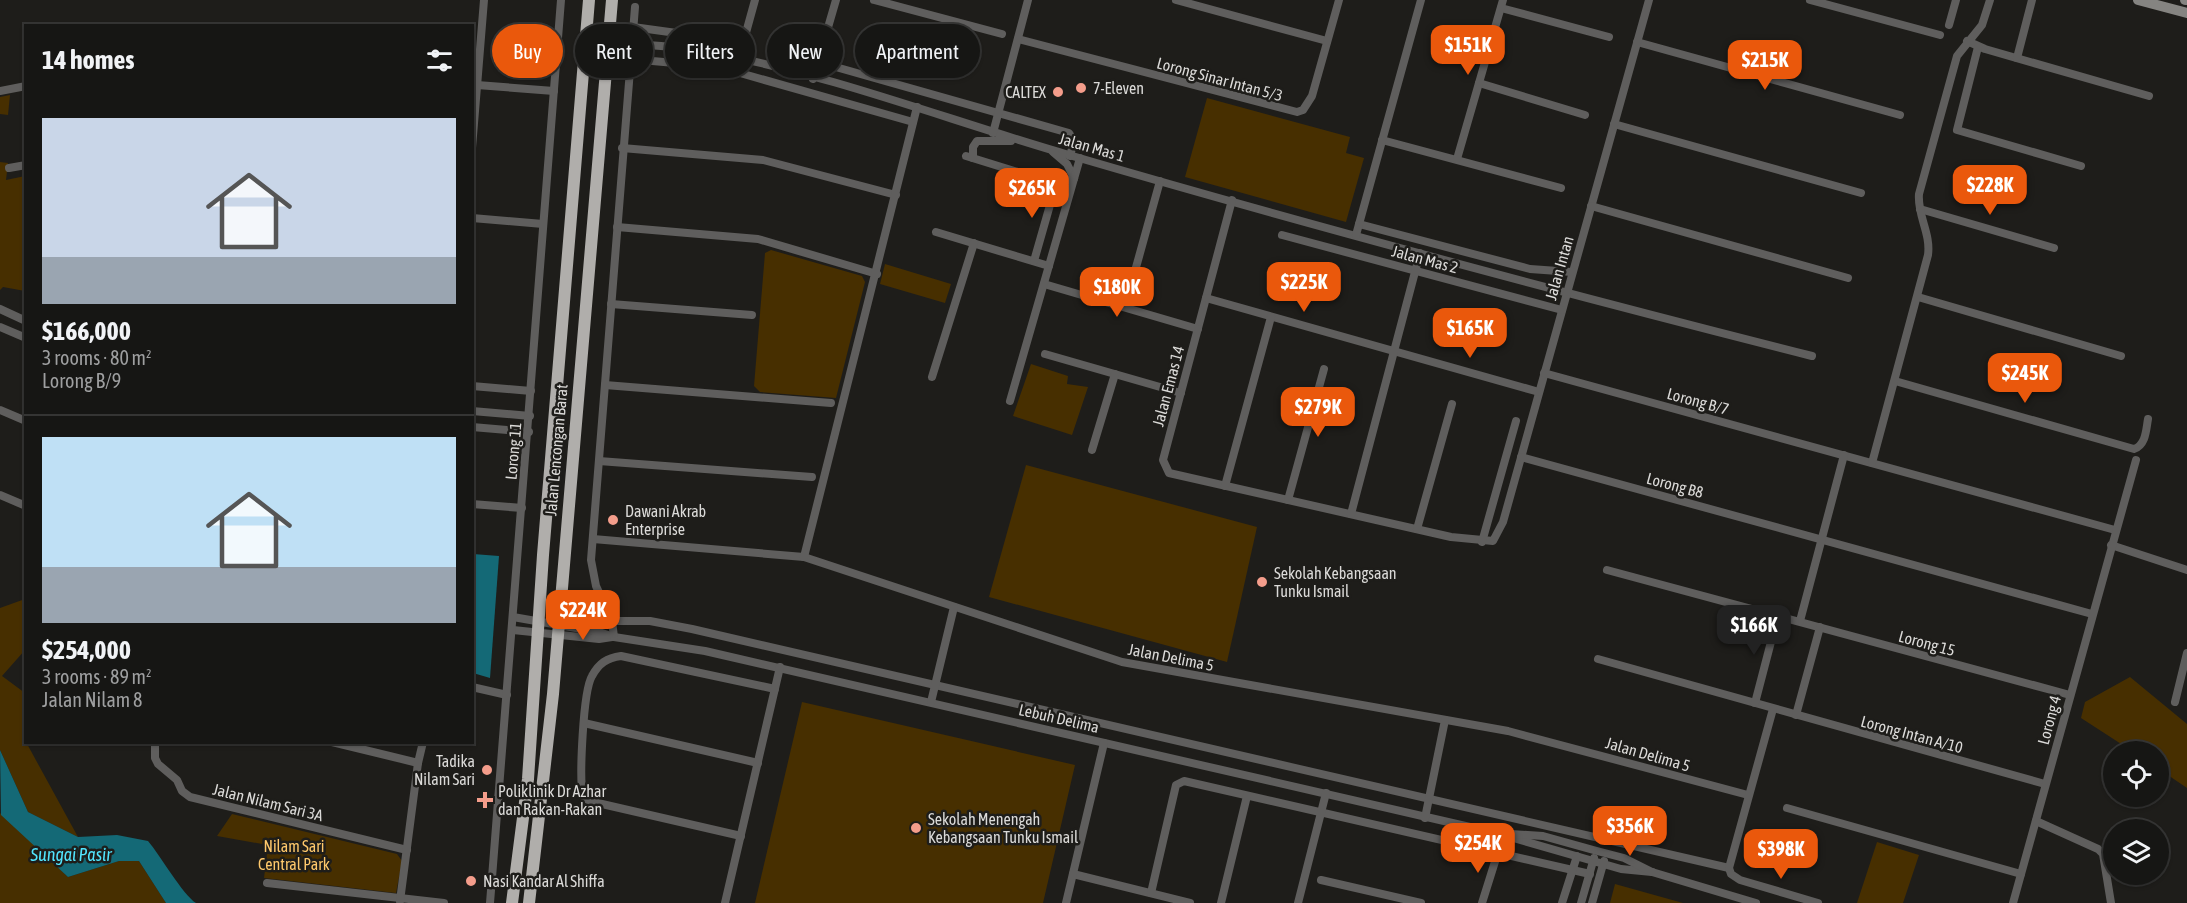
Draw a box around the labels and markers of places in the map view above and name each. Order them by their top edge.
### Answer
pin: $151K [1426,25,1510,76]
pin: $215K [1723,40,1807,91]
place label: 7-Eleven [1093,79,1144,97]
marker: 7-Eleven [1074,81,1088,95]
place label: CALTEX [1005,83,1047,101]
marker: CALTEX [1051,85,1065,99]
pin: $228K [1948,165,2032,216]
pin: $265K [990,168,1074,219]
pin: $225K [1262,262,1346,313]
pin: $180K [1075,267,1159,318]
pin: $165K [1428,308,1512,359]
pin: $245K [1983,353,2067,404]
pin: $279K [1276,387,1360,438]
place label: Dawani Akrab Enterprise [625,502,706,539]
marker: Dawani Akrab Enterprise [606,513,620,527]
place label: Sekolah Kebangsaan Tunku Ismail [1274,564,1397,600]
marker: Sekolah Kebangsaan Tunku Ismail [1255,575,1269,589]
pin: $224K [541,590,625,641]
pin: $166K [1712,605,1796,656]
place label: Tadika Nilam Sari [414,752,475,788]
marker: Tadika Nilam Sari [480,763,494,777]
place label: Poliklinik Dr Azhar dan Rakan-Rakan [498,782,606,818]
marker: Poliklinik Dr Azhar dan Rakan-Rakan [476,791,494,809]
pin: $356K [1588,806,1672,857]
place label: Sekolah Menengah Kebangsaan Tunku Ismail [928,810,1079,847]
marker: Sekolah Menengah Kebangsaan Tunku Ismail [909,821,923,835]
pin: $254K [1436,823,1520,874]
pin: $398K [1739,829,1823,880]
place label: Nasi Kandar Al Shiffa [483,872,605,890]
marker: Nasi Kandar Al Shiffa [464,874,478,888]

